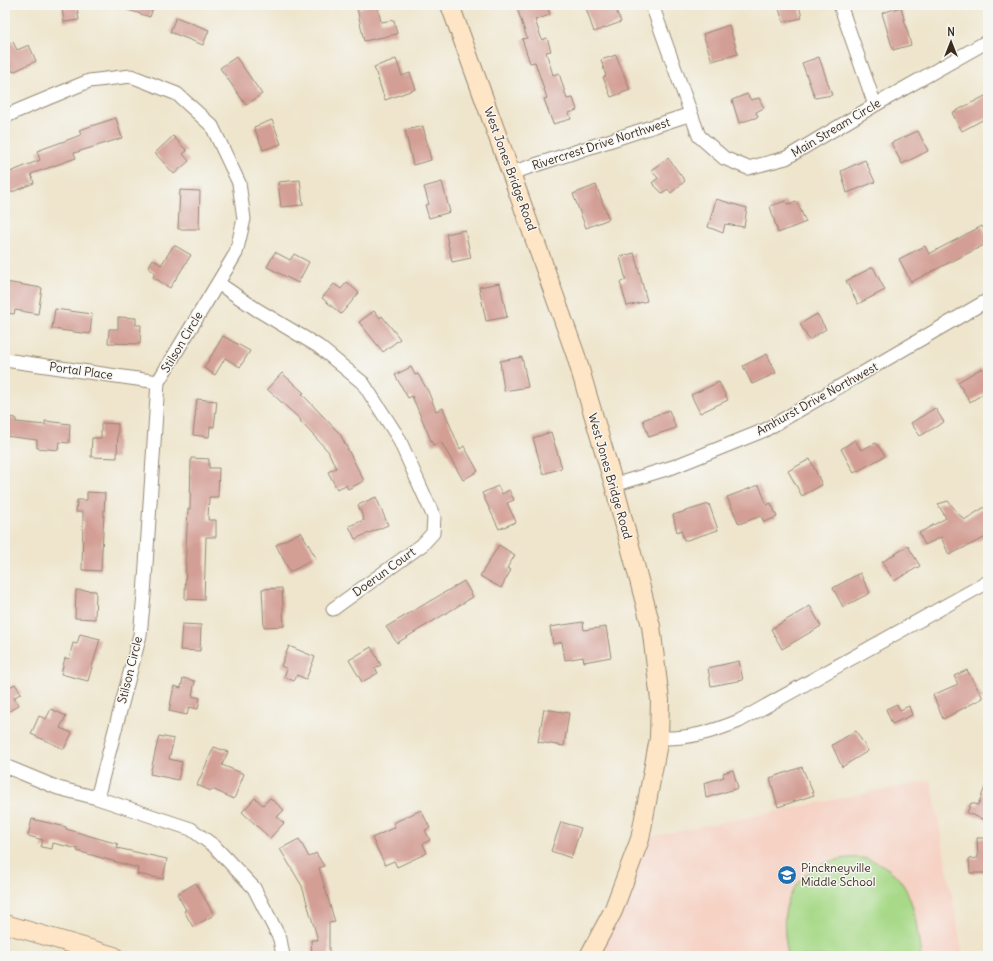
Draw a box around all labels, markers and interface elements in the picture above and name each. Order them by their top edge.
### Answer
north arrow [931,22,971,62]
text: N [947,25,955,39]
street label: Main Stream Circle [788,95,883,160]
street label: West Jones Bridge Road [481,105,540,233]
street label: Rivercrest Drive Northwest [530,114,672,173]
street label: Stilson Circle [157,309,206,375]
street label: Portal Place [48,359,114,382]
street label: Amhurst Drive Northwest [753,359,880,438]
street label: West Jones Bridge Road [585,411,636,541]
street label: Doerun Court [349,544,418,599]
street label: Stilson Circle [114,635,145,705]
place label: Pinckneyville Middle School [801,860,875,889]
school or university icon: Pinckneyville Middle School [776,864,798,886]

